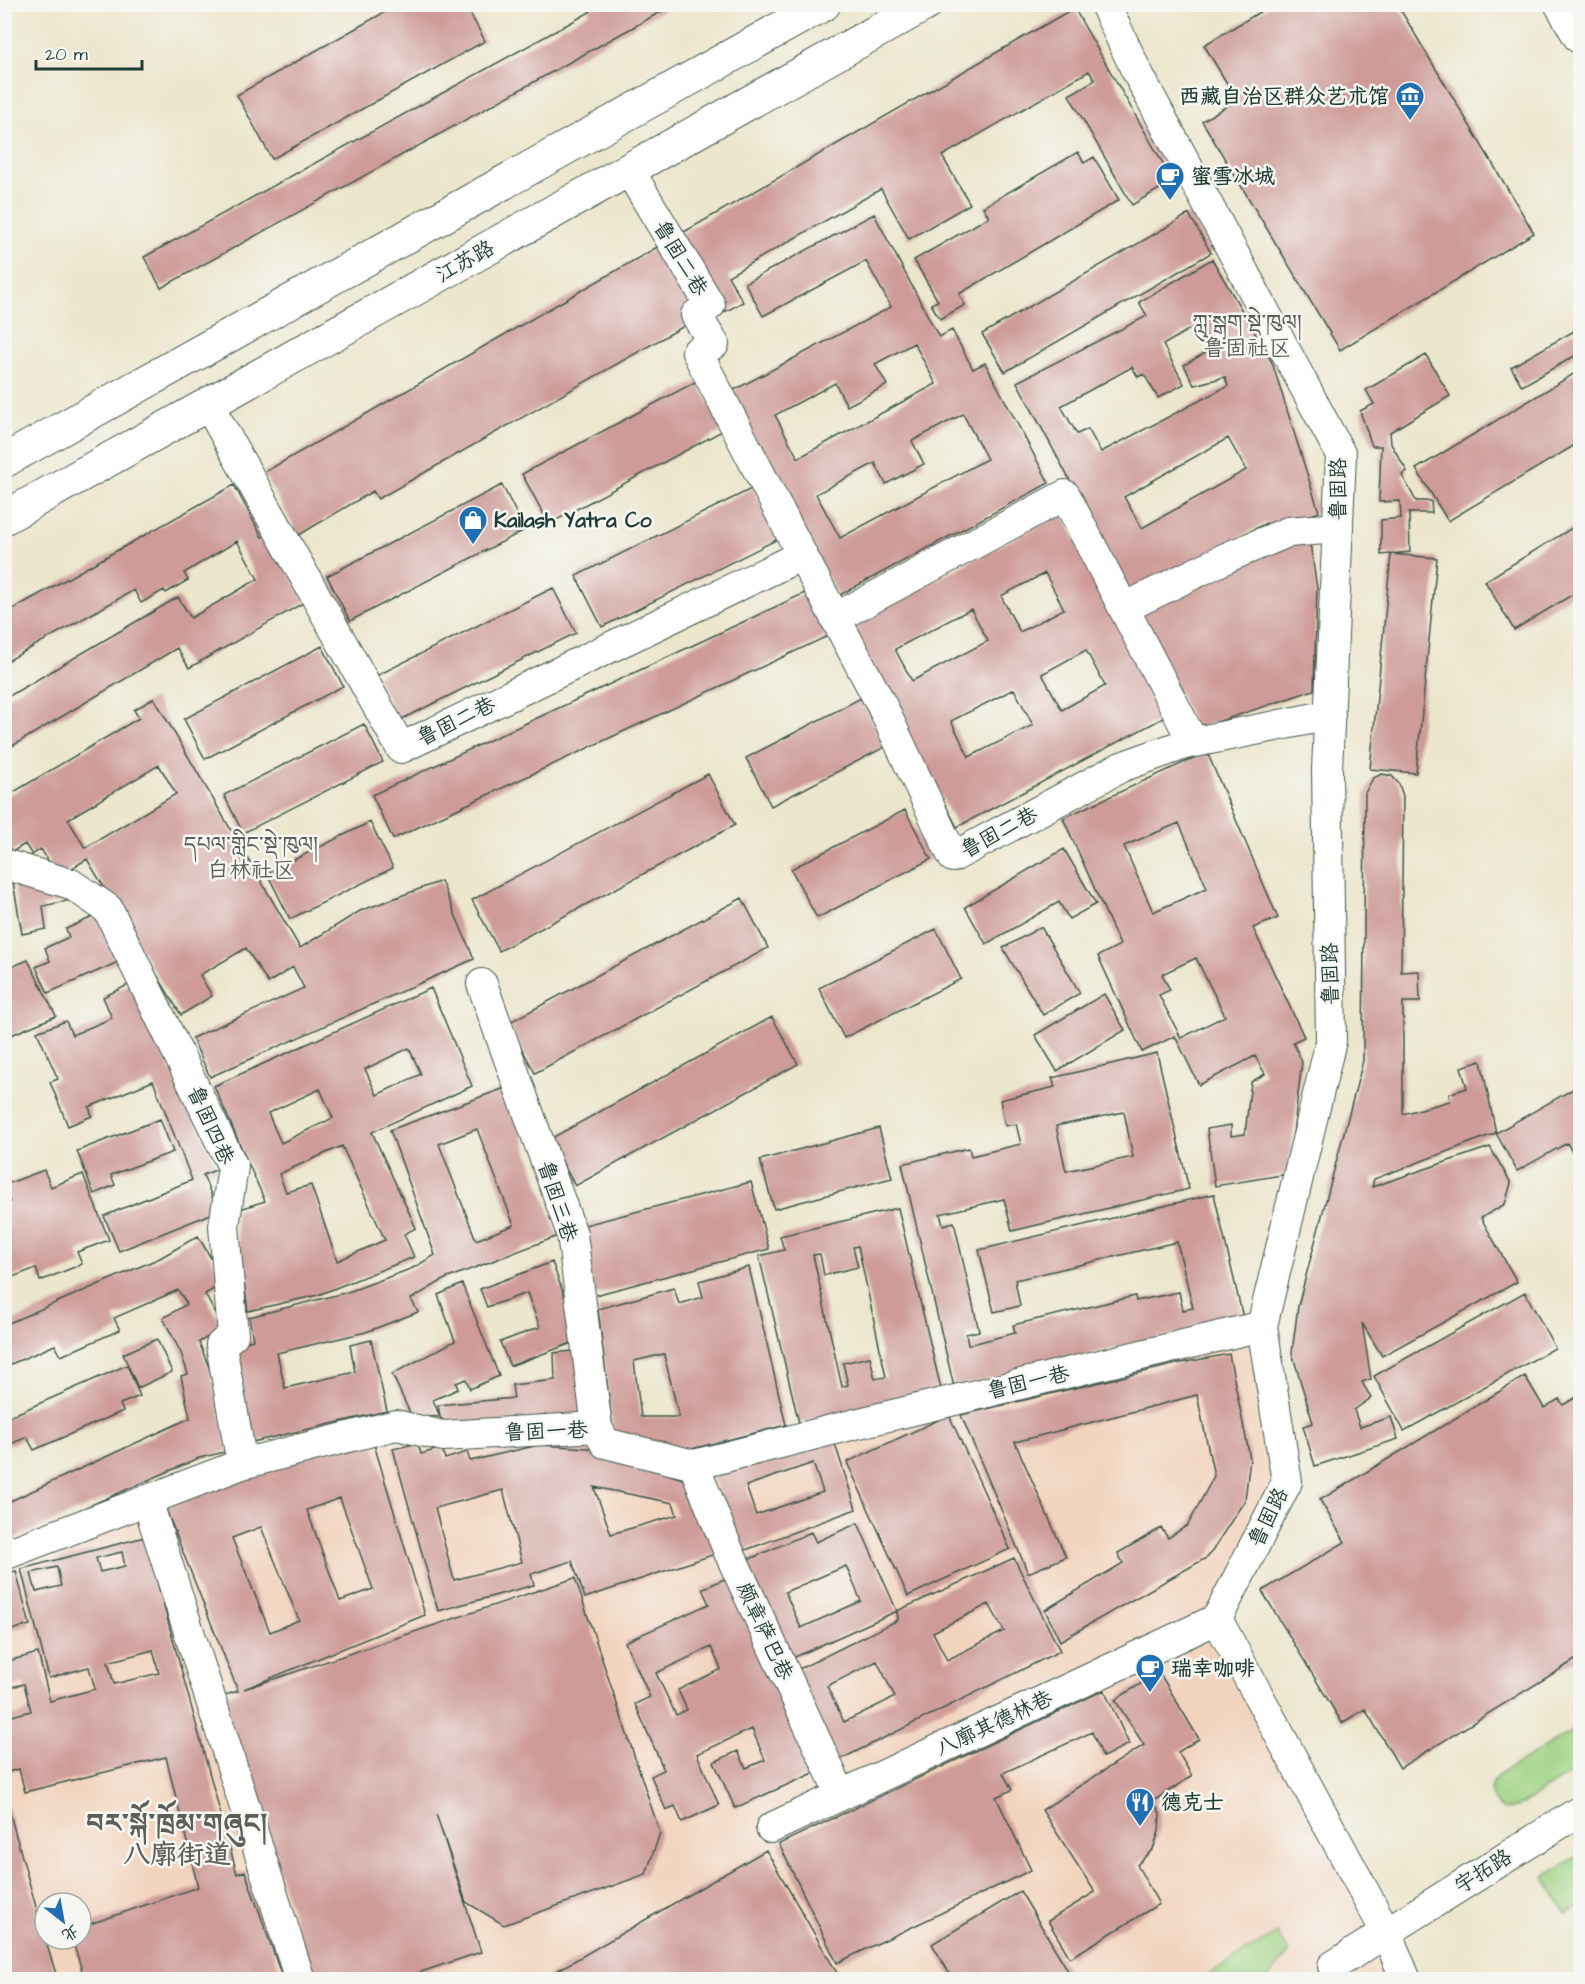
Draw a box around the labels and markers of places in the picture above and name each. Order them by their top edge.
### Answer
museum icon: 西藏自治区群众艺术馆 [1394,80,1426,122]
place label: 西藏自治区群众艺术馆 [1179,82,1389,111]
cafe icon: 蜜雪冰城 [1154,160,1186,202]
place label: 蜜雪冰城 [1191,162,1275,191]
shop icon: Kailash Yatra Co [457,504,489,546]
place label: Kailash Yatra Co [494,506,652,535]
cafe icon: 瑞幸咖啡 [1134,1652,1166,1694]
place label: 瑞幸咖啡 [1171,1654,1255,1683]
restaurant icon: 德克士 [1124,1786,1156,1828]
place label: 德克士 [1161,1788,1224,1817]

